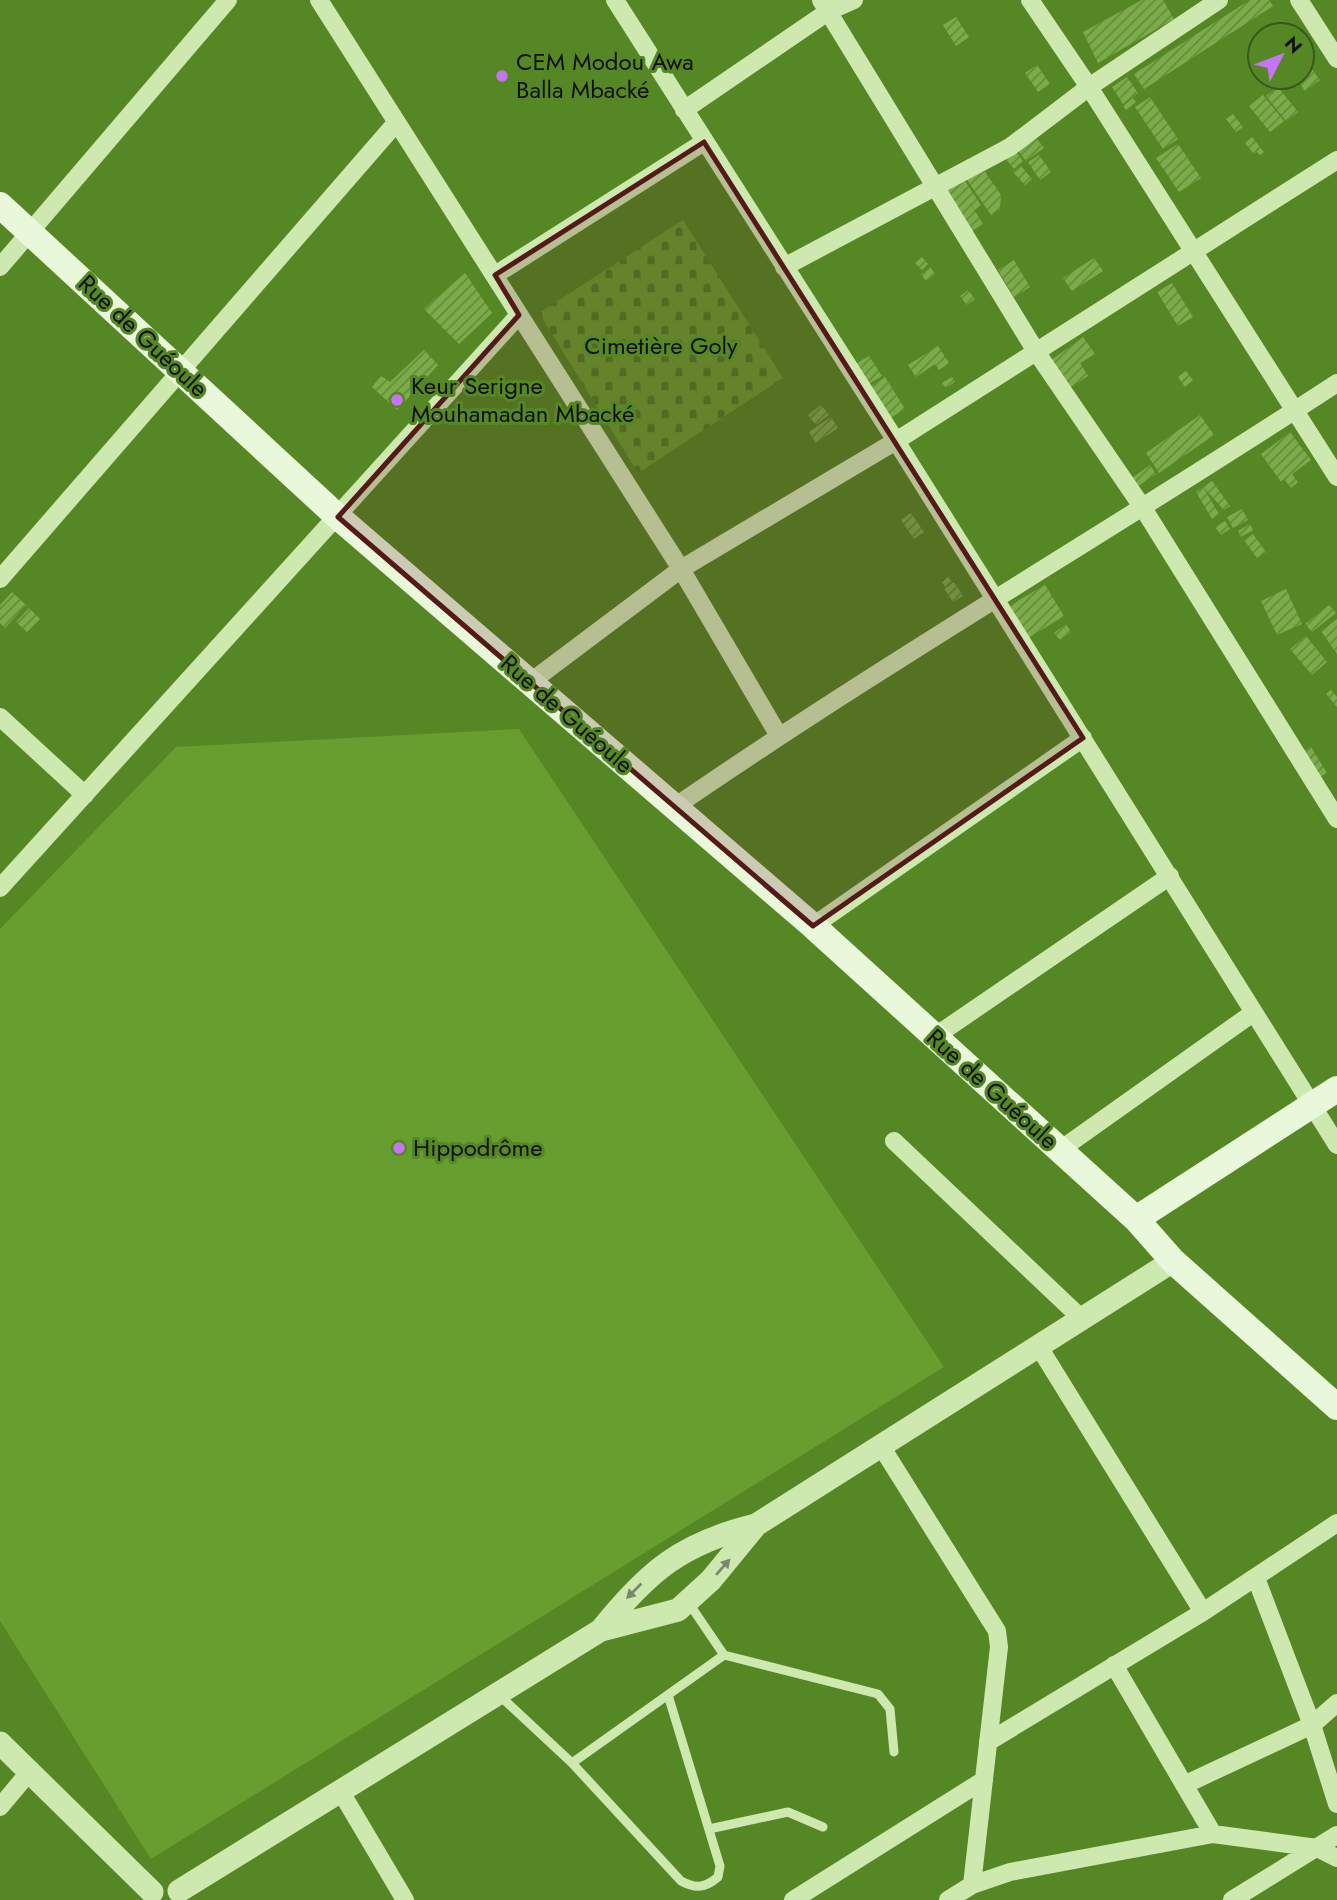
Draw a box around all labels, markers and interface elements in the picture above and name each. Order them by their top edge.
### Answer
north arrow [1246,21,1316,91]
text: N [1278,30,1308,60]
place label: CEM Modou Awa Balla Mbacké [516,44,694,107]
marker: CEM Modou Awa Balla Mbacké [494,68,510,84]
street label: Rue de Guéoule [71,266,216,405]
park label: Cimetière Goly [584,328,738,363]
place label: Keur Serigne Mouhamadan Mbacké [411,368,634,431]
marker: Keur Serigne Mouhamadan Mbacké [389,392,405,408]
street label: Rue de Guéoule [493,646,641,781]
street label: Rue de Guéoule [919,1020,1066,1157]
place label: Hippodrôme [413,1130,543,1165]
marker: Hippodrôme [391,1140,407,1156]
one-way arrow [714,1559,730,1576]
one-way arrow [625,1583,642,1600]

